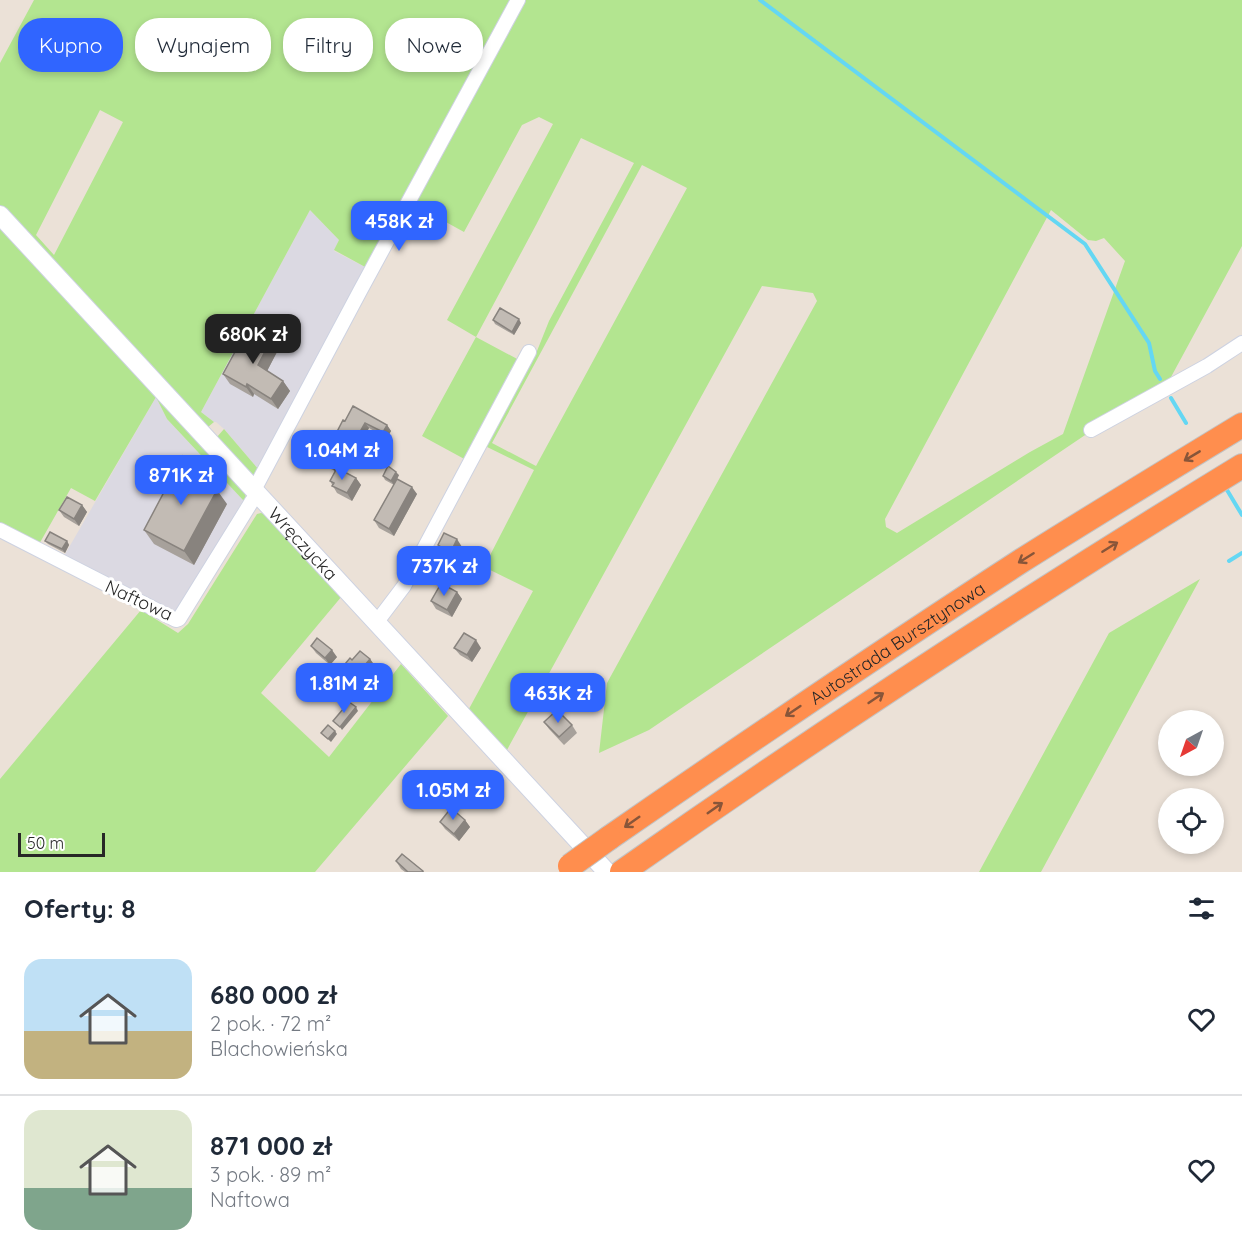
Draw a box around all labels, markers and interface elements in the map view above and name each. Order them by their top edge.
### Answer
chip: Kupno [18,18,123,72]
chip: Wynajem [135,18,271,72]
chip: Filtry [283,18,373,72]
chip: Nowe [385,18,483,72]
pin: 458K zł [344,201,454,252]
text: 458K zł [365,208,433,233]
pin: 680K zł [198,314,308,365]
text: 680K zł [219,321,287,346]
pin: 1.04M zł [280,430,404,481]
text: 1.04M zł [305,437,379,462]
one-way arrow [1184,450,1201,462]
pin: 871K zł [126,455,236,506]
text: 871K zł [149,462,213,487]
street label: Wręczycka [264,502,343,585]
one-way arrow [1101,541,1118,553]
pin: 737K zł [389,546,499,597]
text: 737K zł [411,553,477,578]
one-way arrow [1018,553,1035,565]
street label: Naftowa [102,574,176,626]
street label: Autostrada Bursztynowa [805,576,989,709]
pin: 1.81M zł [282,663,406,714]
text: 1.81M zł [310,670,378,695]
pin: 463K zł [503,673,613,724]
text: 463K zł [524,680,592,705]
one-way arrow [867,692,883,704]
one-way arrow [785,706,802,718]
north arrow [1158,710,1224,776]
map controls [1158,710,1224,854]
pin: 1.05M zł [391,770,515,821]
text: 1.05M zł [416,777,490,802]
button: locate [1158,788,1224,854]
one-way arrow [706,802,722,814]
one-way arrow [625,816,641,828]
scale bar [18,830,105,858]
text: 50 m [27,833,64,853]
text: Oferty: 8 [24,892,135,925]
icon: filters [1185,892,1218,925]
text: 680 000 zł [210,978,337,1011]
icon: home [72,983,144,1055]
icon: heart [1185,1003,1218,1036]
text: 2 pok. · 72 m² [210,1011,331,1036]
text: Blachowieńska [210,1036,348,1061]
text: 871 000 zł [210,1129,332,1162]
icon: home [72,1134,144,1206]
icon: heart [1185,1154,1218,1187]
text: 3 pok. · 89 m² [210,1162,331,1187]
text: Naftowa [210,1187,290,1212]

